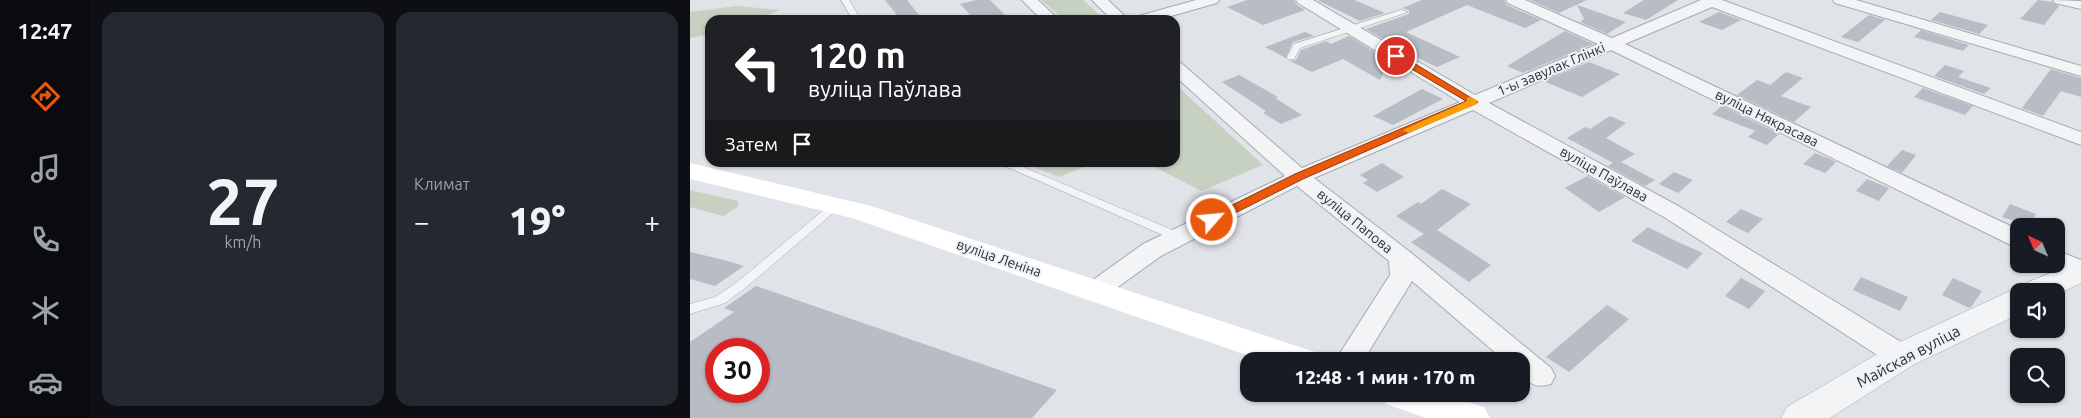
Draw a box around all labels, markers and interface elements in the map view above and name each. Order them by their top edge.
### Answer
text: 12:47 [17,18,73,43]
icon: left [725,35,790,100]
text: 120 m [808,35,906,75]
pin [1375,35,1417,77]
street label: 1-ы завулак Глінкі [1495,39,1607,99]
icon: arrive [1382,42,1410,70]
text: вуліца Паўлава [808,76,962,101]
icon: directions [28,79,63,114]
street label: вуліца Някрасава [1713,86,1821,150]
icon: arrive [788,130,816,158]
text: Затем [725,133,778,155]
street label: вуліца Паўлава [1557,143,1651,205]
icon: music [28,151,63,186]
text: 27 [206,164,280,237]
text: Климат [414,175,470,193]
street label: вуліца Папова [1314,186,1396,256]
position arrow [1185,193,1237,245]
text: 19° [509,200,565,242]
text: − [414,206,430,237]
text: + [644,206,660,237]
north arrow [2010,218,2065,272]
map controls [2010,218,2065,403]
icon: phone [28,222,63,257]
text: km/h [225,233,261,251]
street label: вуліца Леніна [954,236,1044,280]
button: sound [2010,283,2065,338]
icon: climate [28,293,63,328]
street label: Майская вуліца [1853,321,1963,391]
speed limit sign: 30 [705,338,770,403]
button: search [2010,348,2065,403]
icon: car [28,365,63,400]
text: 12:48 · 1 мин · 170 m [1295,366,1475,388]

